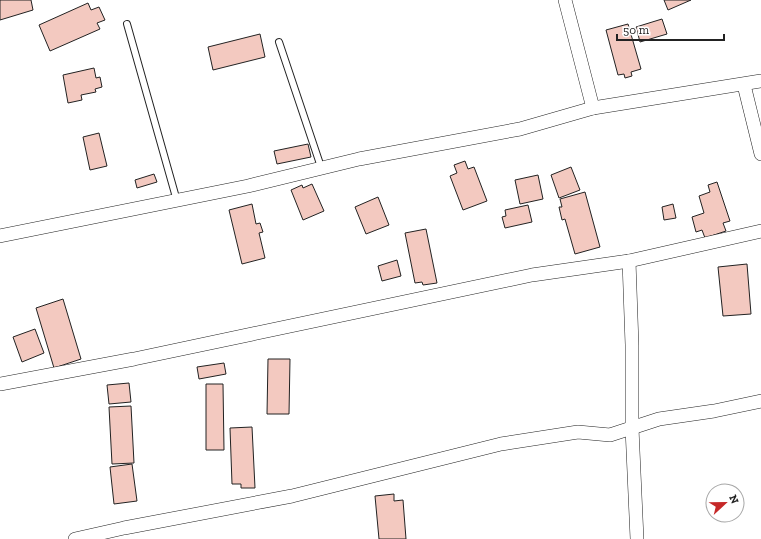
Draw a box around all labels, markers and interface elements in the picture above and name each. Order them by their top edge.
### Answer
scale bar [617,16,724,42]
text: 50 m [623,23,650,37]
north arrow [705,483,745,523]
text: N [726,493,742,506]

